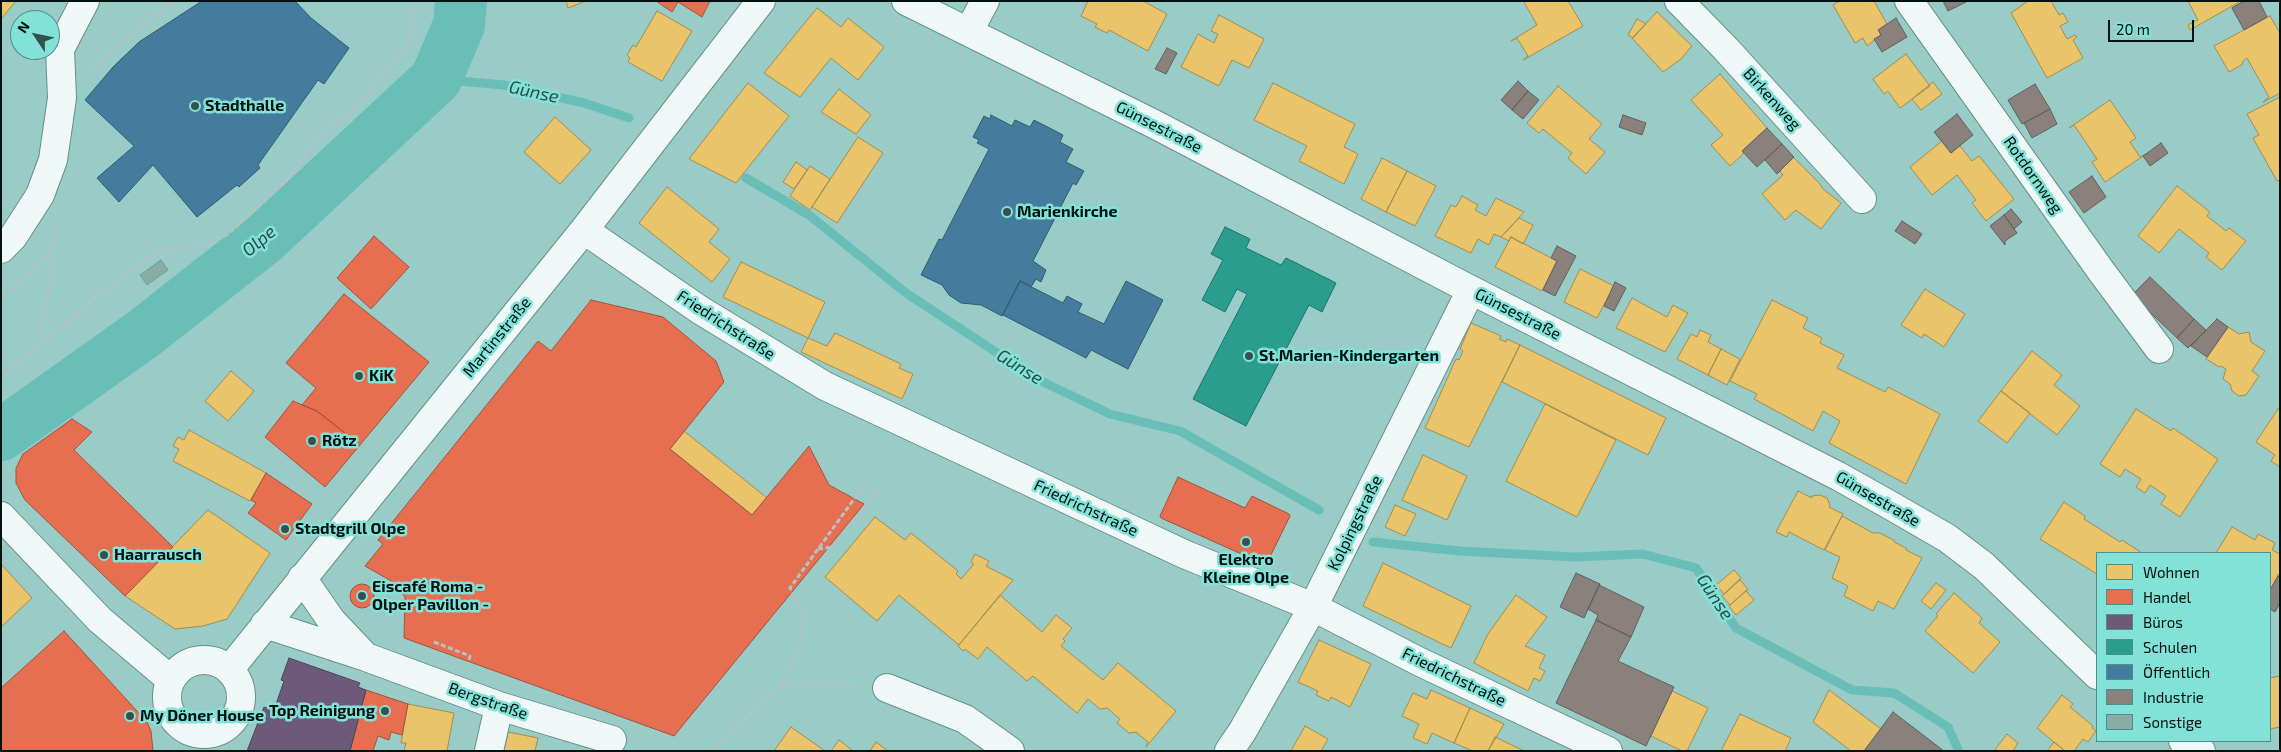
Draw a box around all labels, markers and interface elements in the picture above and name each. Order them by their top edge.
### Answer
north arrow [10,10,60,60]
scale bar [2111,10,2197,42]
text: N [13,18,33,36]
text: 20 m [2116,20,2150,38]
street label: Birkenweg [1739,64,1805,134]
water label: Günse [507,76,561,108]
place label: Stadthalle [205,96,284,116]
street label: Günsestraße [1113,97,1205,157]
marker: Stadthalle [189,100,201,112]
street label: Rotdornweg [1999,133,2067,217]
place label: Marienkirche [1017,202,1117,222]
marker: Marienkirche [1001,206,1013,218]
water label: Olpe [238,221,280,261]
street label: Günsestraße [1472,284,1564,344]
street label: Friedrichstraße [673,286,779,364]
street label: Martinstraße [459,293,535,381]
water label: Günse [993,344,1047,390]
place label: St.Marien-Kindergarten [1259,346,1439,366]
marker: St.Marien-Kindergarten [1243,350,1255,362]
place label: KiK [369,366,394,386]
marker: KiK [353,370,365,382]
place label: Rötz [322,431,357,451]
marker: Rötz [306,435,318,447]
street label: Günsestraße [1832,467,1924,531]
street label: Kolpingstraße [1324,472,1386,574]
street label: Friedrichstraße [1031,475,1141,541]
place label: Stadtgrill Olpe [295,519,405,539]
marker: Stadtgrill Olpe [279,523,291,535]
marker: Elektro Kleine Olpe [1240,536,1252,548]
place label: Haarrausch [114,545,202,565]
marker: Haarrausch [98,549,110,561]
place label: Elektro Kleine Olpe [1203,550,1289,588]
legend [2096,552,2271,742]
text: Wohnen [2143,563,2200,581]
water label: Günse [1692,570,1738,624]
place label: Eiscafé Roma - Olper Pavillon - [372,577,489,615]
text: Handel [2143,588,2191,606]
marker: Eiscafé Roma - Olper Pavillon - [356,590,368,602]
text: Büros [2143,613,2183,631]
text: Schulen [2143,638,2197,656]
street label: Friedrichstraße [1399,644,1509,710]
text: Öffentlich [2143,663,2210,681]
street label: Bergstraße [446,678,530,724]
text: Industrie [2143,688,2204,706]
place label: Top Reinigung [269,701,375,721]
marker: Top Reinigung [379,705,391,717]
place label: My Döner House [140,706,264,726]
marker: My Döner House [124,710,136,722]
text: Sonstige [2143,713,2202,731]

